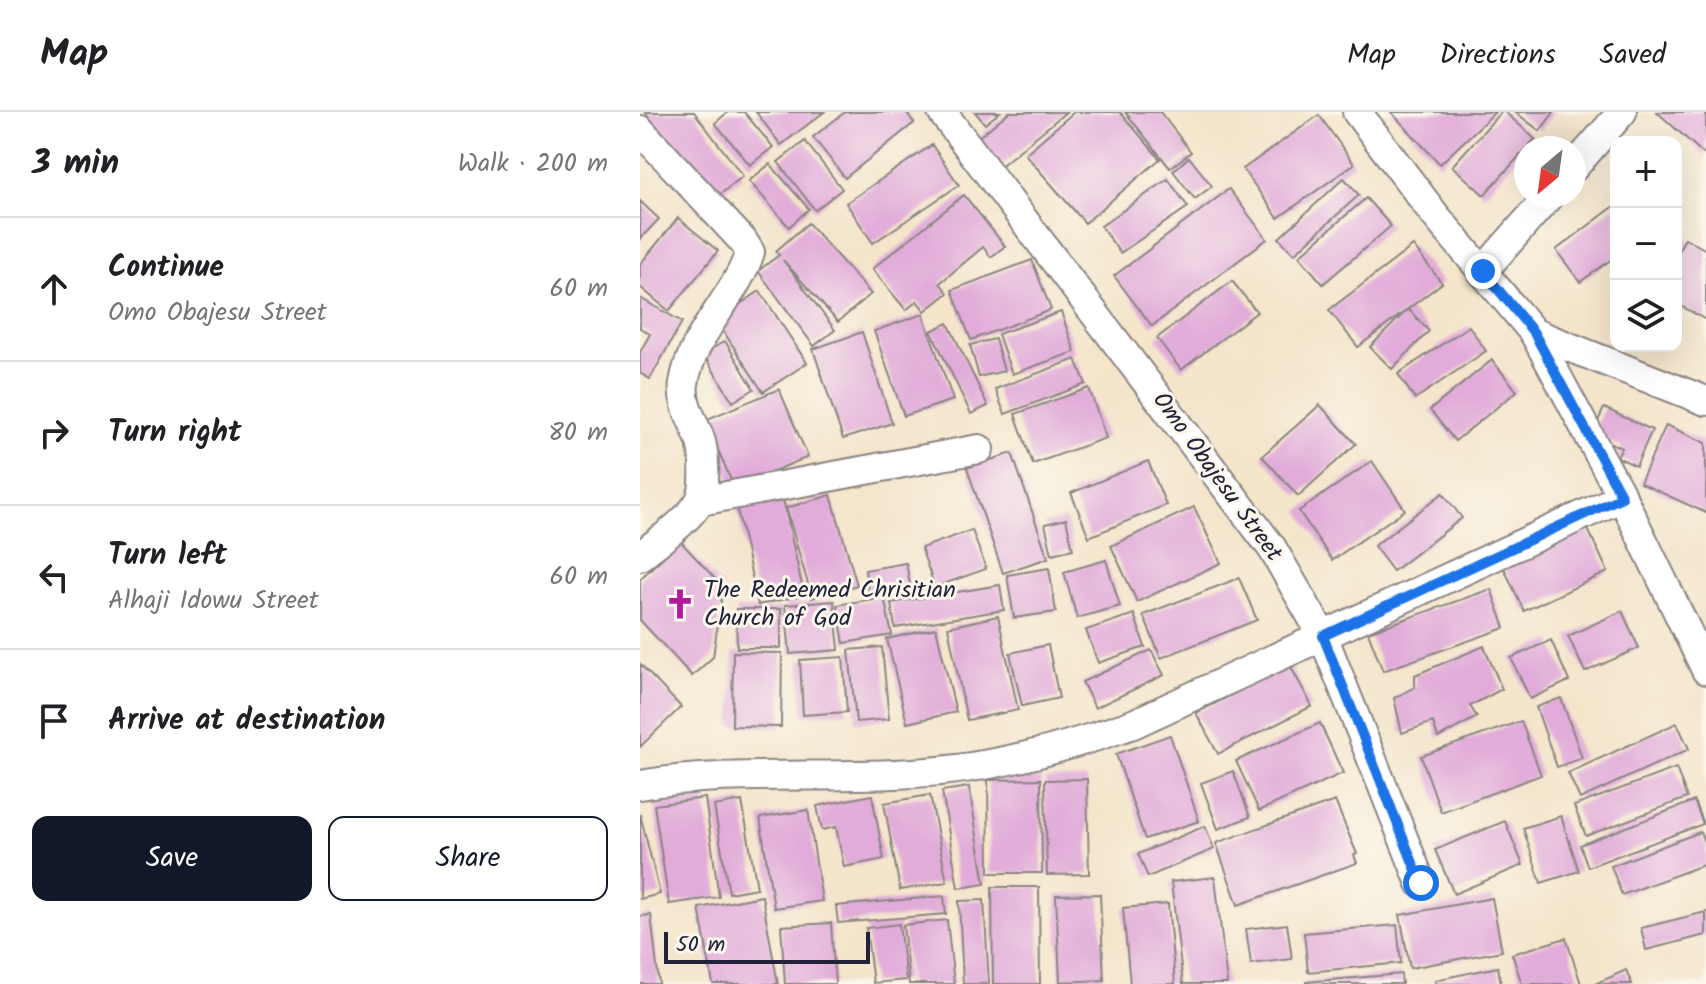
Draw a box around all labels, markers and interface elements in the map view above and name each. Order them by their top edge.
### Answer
text: Map [40,25,109,85]
text: Map [1347,33,1396,78]
text: Directions [1440,33,1556,78]
text: Saved [1600,33,1666,78]
north arrow [1514,136,1586,208]
map controls [1610,136,1682,352]
button: + [1610,136,1682,208]
text: 3 min [32,137,119,191]
text: Walk · 200 m [458,143,608,185]
button: − [1610,208,1682,280]
text: Continue [108,244,224,292]
route end [1465,253,1501,289]
icon: ahead [32,267,76,311]
text: 60 m [549,268,608,310]
button: layers [1610,280,1682,352]
text: Omo Obajesu Street [108,292,327,334]
street label: Omo Obajesu Street [1142,384,1293,571]
text: Turn right [108,409,241,457]
icon: right [32,411,76,455]
text: 80 m [548,412,608,454]
text: Turn left [108,532,227,580]
icon: left [32,555,76,599]
text: 60 m [549,556,608,598]
place label: The Redeemed Chrisitian Church of God [704,571,956,638]
text: Alhaji Idowu Street [108,580,319,622]
church icon: The Redeemed Chrisitian Church of God [663,587,697,621]
text: Arrive at destination [108,697,385,745]
icon: arrive [32,699,76,743]
button: Save [32,816,312,901]
button: Share [328,816,608,901]
route start [1403,865,1439,901]
scale bar [664,928,870,964]
text: 50 m [676,928,725,963]

